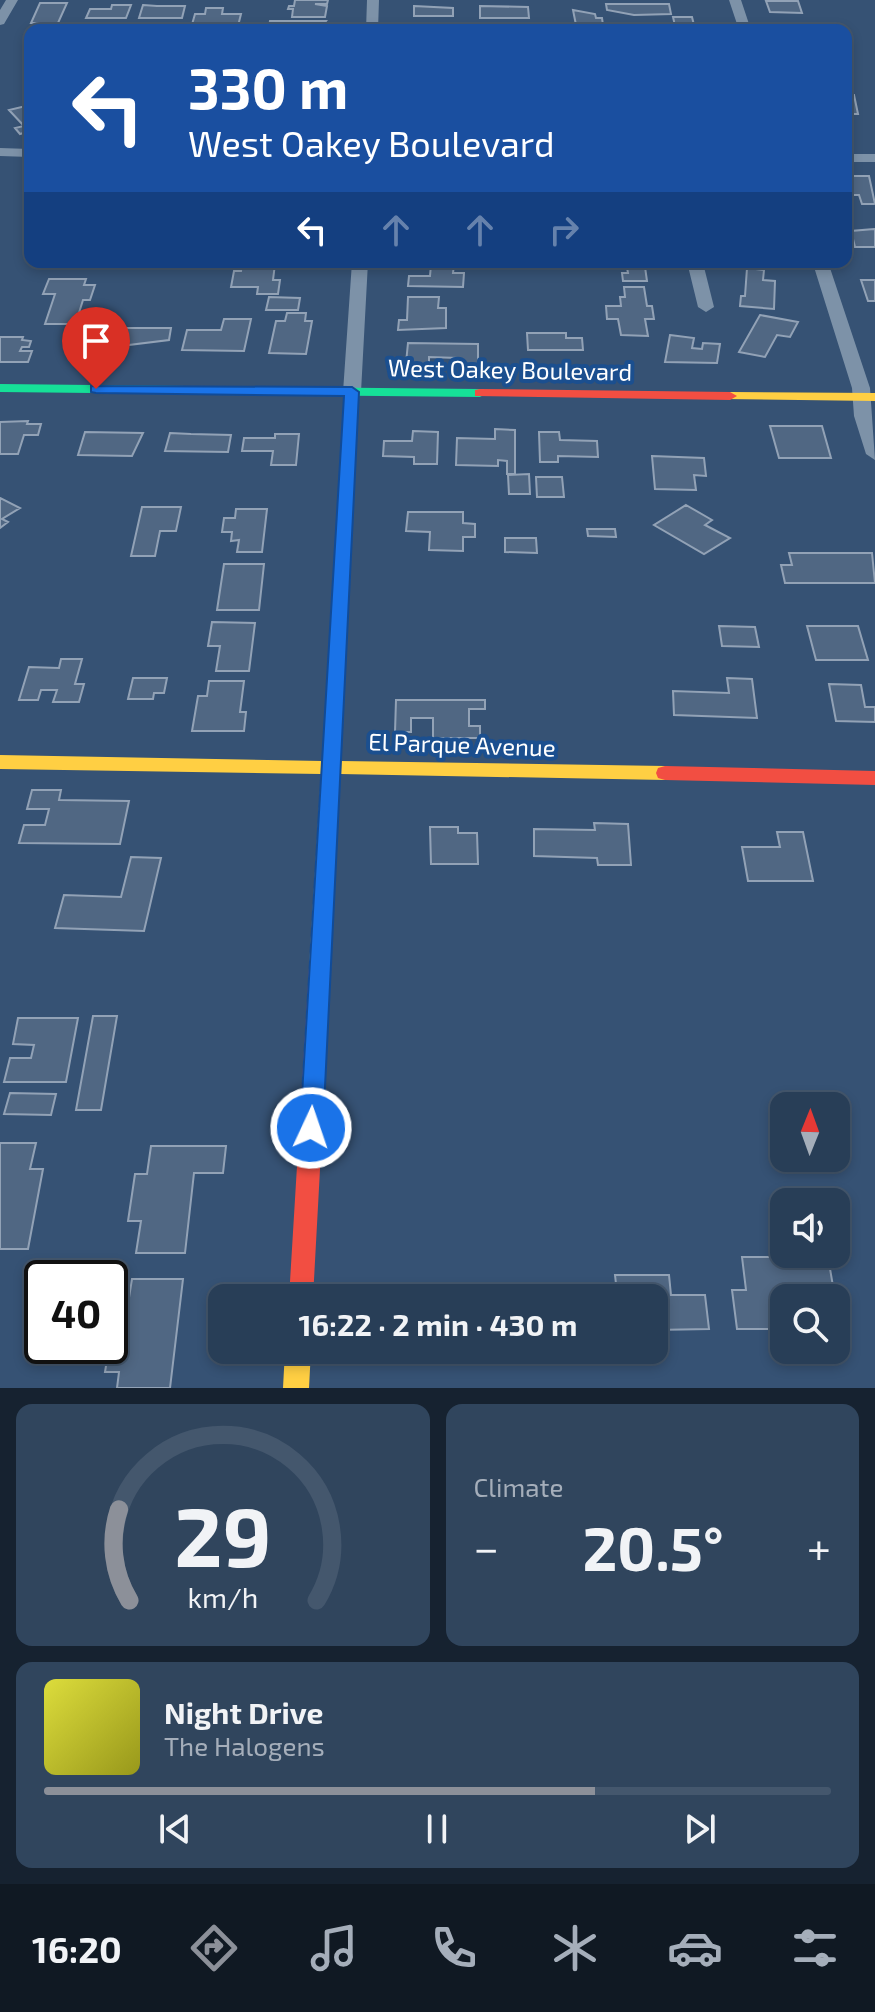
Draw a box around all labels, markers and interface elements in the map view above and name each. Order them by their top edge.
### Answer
text: 330 m [188,53,348,120]
icon: left [56,56,160,160]
text: West Oakey Boulevard [188,121,555,164]
icon: left [290,208,334,252]
icon: ahead [374,208,418,252]
icon: ahead [458,208,502,252]
icon: right [542,208,586,252]
pin [62,307,130,389]
icon: arrive [74,319,118,363]
street label: West Oakey Boulevard [388,352,632,386]
street label: El Parque Avenue [368,726,556,762]
position arrow [269,1086,353,1170]
north arrow [770,1092,850,1172]
map controls [770,1092,850,1364]
button: sound [770,1188,850,1268]
speed limit sign: 40 [24,1260,128,1364]
button: search [770,1284,850,1364]
text: 16:22 · 2 min · 430 m [299,1306,577,1342]
text: Climate [474,1471,563,1502]
text: 29 [174,1484,271,1584]
text: 20.5° [582,1511,724,1583]
text: − [474,1520,499,1573]
text: + [807,1520,831,1573]
text: km/h [187,1579,258,1614]
text: Night Drive [164,1694,323,1730]
text: The Halogens [164,1730,325,1761]
icon: previous [153,1807,197,1851]
icon: pause [415,1807,459,1851]
icon: next [678,1807,722,1851]
icon: directions [186,1920,242,1976]
icon: music [306,1920,362,1976]
icon: phone [426,1920,482,1976]
icon: climate [547,1920,603,1976]
icon: car [667,1920,723,1976]
icon: filters [787,1920,843,1976]
text: 16:20 [32,1927,122,1970]

